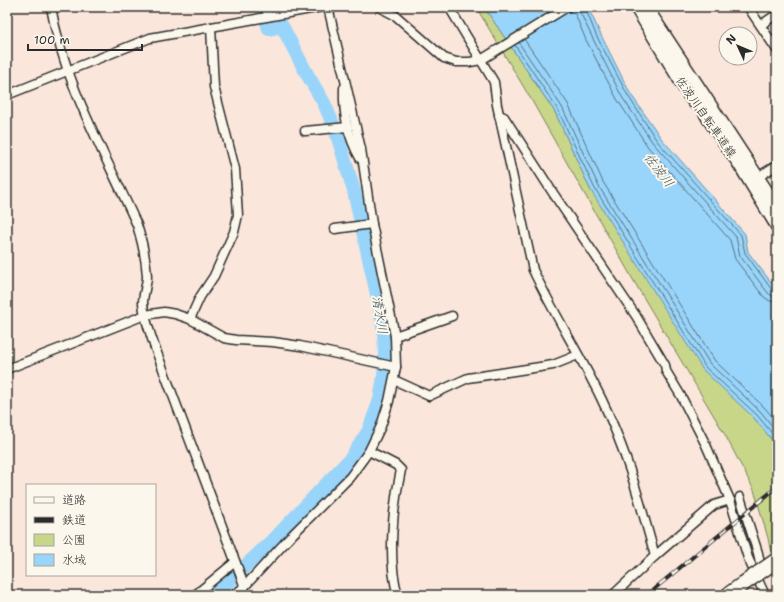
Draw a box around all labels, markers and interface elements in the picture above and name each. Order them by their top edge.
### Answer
scale bar [28,26,142,52]
north arrow [718,26,758,66]
text: N [723,31,740,48]
text: 100 m [34,32,70,48]
street label: 佐波川自転車道線 [672,73,740,161]
water label: 佐波川 [640,149,678,191]
water label: 清水川 [369,294,391,336]
legend [26,484,156,576]
text: 道路 [62,492,86,508]
text: 鉄道 [62,512,86,528]
text: 公園 [62,532,86,548]
text: 水域 [62,552,86,568]

